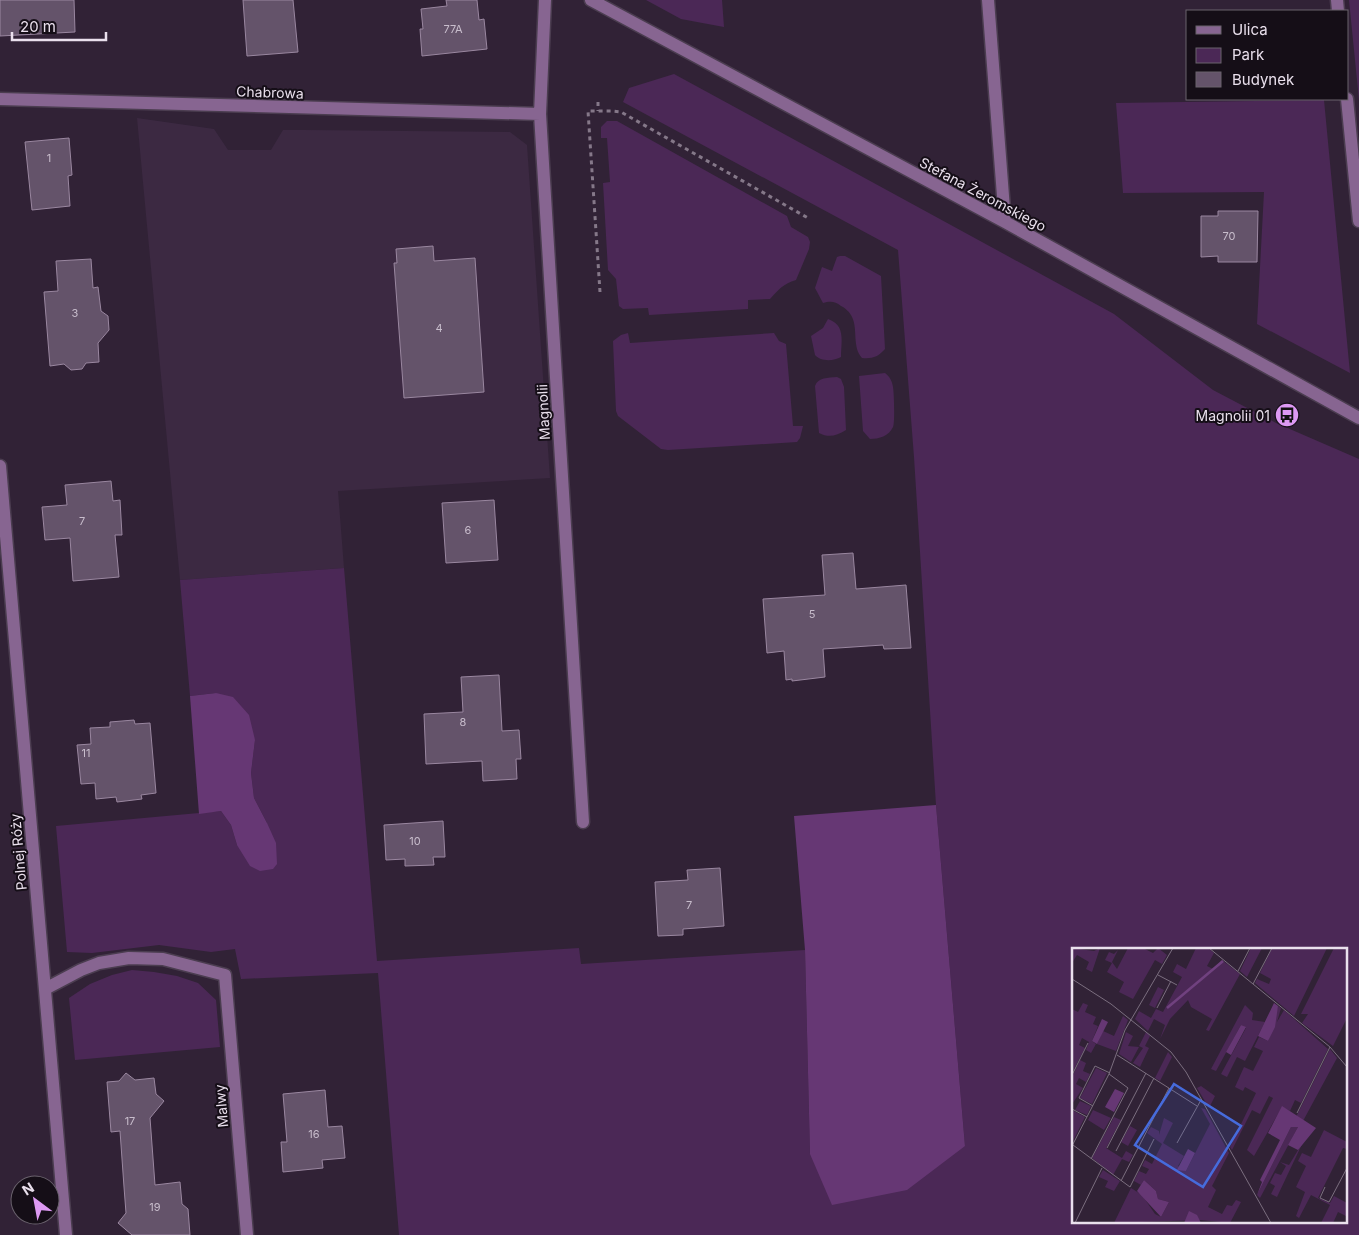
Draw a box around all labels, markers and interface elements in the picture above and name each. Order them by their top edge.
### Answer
scale bar [12,10,106,42]
legend [1186,10,1349,100]
text: 20 m [20,17,56,36]
text: Ulica [1232,20,1268,39]
house number: 77A [443,22,463,36]
text: Park [1232,45,1265,64]
text: Budynek [1232,70,1295,89]
street label: Chabrowa [236,82,304,102]
house number: 1 [47,151,51,165]
street label: Stefana Żeromskiego [917,153,1049,235]
house number: 70 [1223,229,1236,243]
house number: 3 [72,306,79,320]
house number: 4 [435,321,443,335]
street label: Magnolii [533,384,553,440]
bus stop icon: Magnolii 01 [1274,402,1300,428]
place label: Magnolii 01 [1196,407,1270,424]
house number: 7 [79,514,85,528]
house number: 6 [465,523,472,537]
house number: 5 [809,607,816,621]
house number: 8 [460,715,467,729]
house number: 11 [82,746,90,760]
street label: Polnej Róży [6,813,30,891]
house number: 10 [409,834,421,848]
house number: 7 [686,898,692,912]
inset map [1072,948,1346,1222]
street label: Malwy [211,1084,231,1128]
house number: 17 [125,1114,135,1128]
house number: 16 [308,1127,320,1141]
north arrow [10,1175,60,1225]
text: N [19,1179,37,1199]
house number: 19 [149,1200,161,1214]

